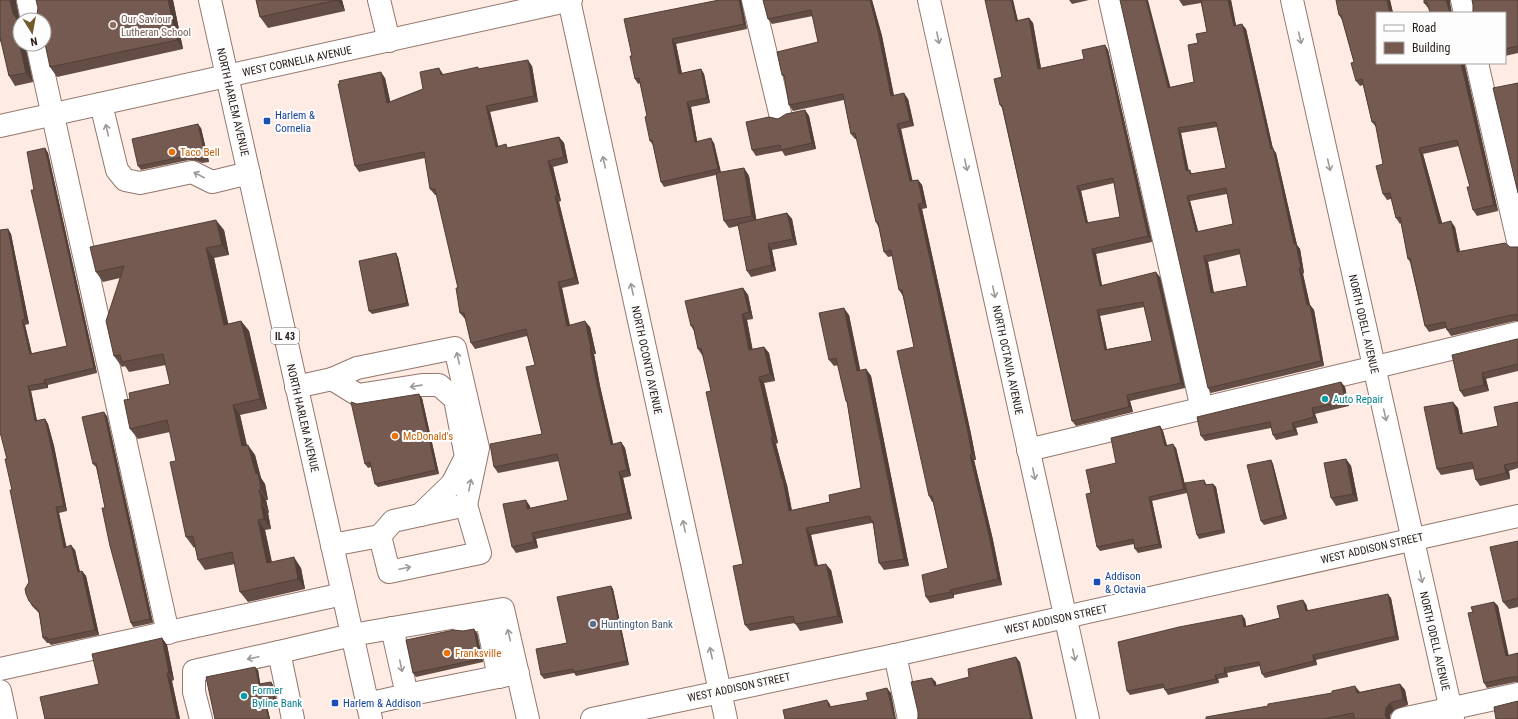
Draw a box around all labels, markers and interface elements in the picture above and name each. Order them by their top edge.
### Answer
north arrow [12,12,52,52]
legend [1376,12,1506,64]
place label: Our Saviour Lutheran School [121,13,191,39]
marker: Our Saviour Lutheran School [108,20,118,30]
text: Road [1412,21,1436,35]
one-way arrow [934,31,942,44]
one-way arrow [1297,31,1305,44]
text: N [29,34,38,48]
text: Building [1412,41,1450,55]
street label: WEST CORNELIA AVENUE [241,43,353,79]
street label: NORTH HARLEM AVENUE [214,47,251,158]
place label: Harlem & Cornelia [275,109,315,135]
marker: Harlem & Cornelia [262,116,272,126]
one-way arrow [103,124,111,137]
place label: Taco Bell [180,146,220,159]
marker: Taco Bell [167,147,177,157]
one-way arrow [600,156,608,169]
one-way arrow [962,158,970,171]
one-way arrow [1325,158,1333,171]
one-way arrow [193,171,205,178]
street label: NORTH ODELL AVENUE [1346,273,1381,375]
one-way arrow [628,283,636,296]
one-way arrow [990,285,998,298]
street label: NORTH OCTAVIA AVENUE [990,304,1026,417]
street label: NORTH OCONTO AVENUE [629,305,664,416]
road number: IL 43 [271,328,299,344]
one-way arrow [453,351,461,364]
street label: NORTH HARLEM AVENUE [284,363,321,474]
one-way arrow [410,382,423,390]
place label: Auto Repair [1333,393,1384,406]
marker: Auto Repair [1320,394,1330,404]
one-way arrow [1381,408,1389,421]
place label: McDonald's [403,430,453,443]
marker: McDonald's [390,431,400,441]
one-way arrow [1030,467,1038,480]
one-way arrow [467,479,475,492]
one-way arrow [679,520,687,533]
street label: WEST ADDISON STREET [1320,530,1425,567]
one-way arrow [399,564,412,572]
place label: Addison & Octavia [1105,570,1146,596]
one-way arrow [1418,571,1426,584]
marker: Addison & Octavia [1092,577,1102,587]
street label: NORTH ODELL AVENUE [1417,590,1452,692]
street label: WEST ADDISON STREET [1003,602,1109,637]
place label: Huntington Bank [601,618,673,631]
marker: Huntington Bank [588,619,598,629]
one-way arrow [505,628,513,641]
place label: Franksville [455,647,501,660]
one-way arrow [707,647,715,660]
marker: Franksville [442,648,452,658]
one-way arrow [1070,648,1078,661]
one-way arrow [247,654,260,662]
one-way arrow [397,659,405,672]
street label: WEST ADDISON STREET [686,670,792,705]
place label: Former Byline Bank [252,684,302,710]
marker: Former Byline Bank [239,691,249,701]
place label: Harlem & Addison [343,697,421,710]
marker: Harlem & Addison [330,698,340,708]

